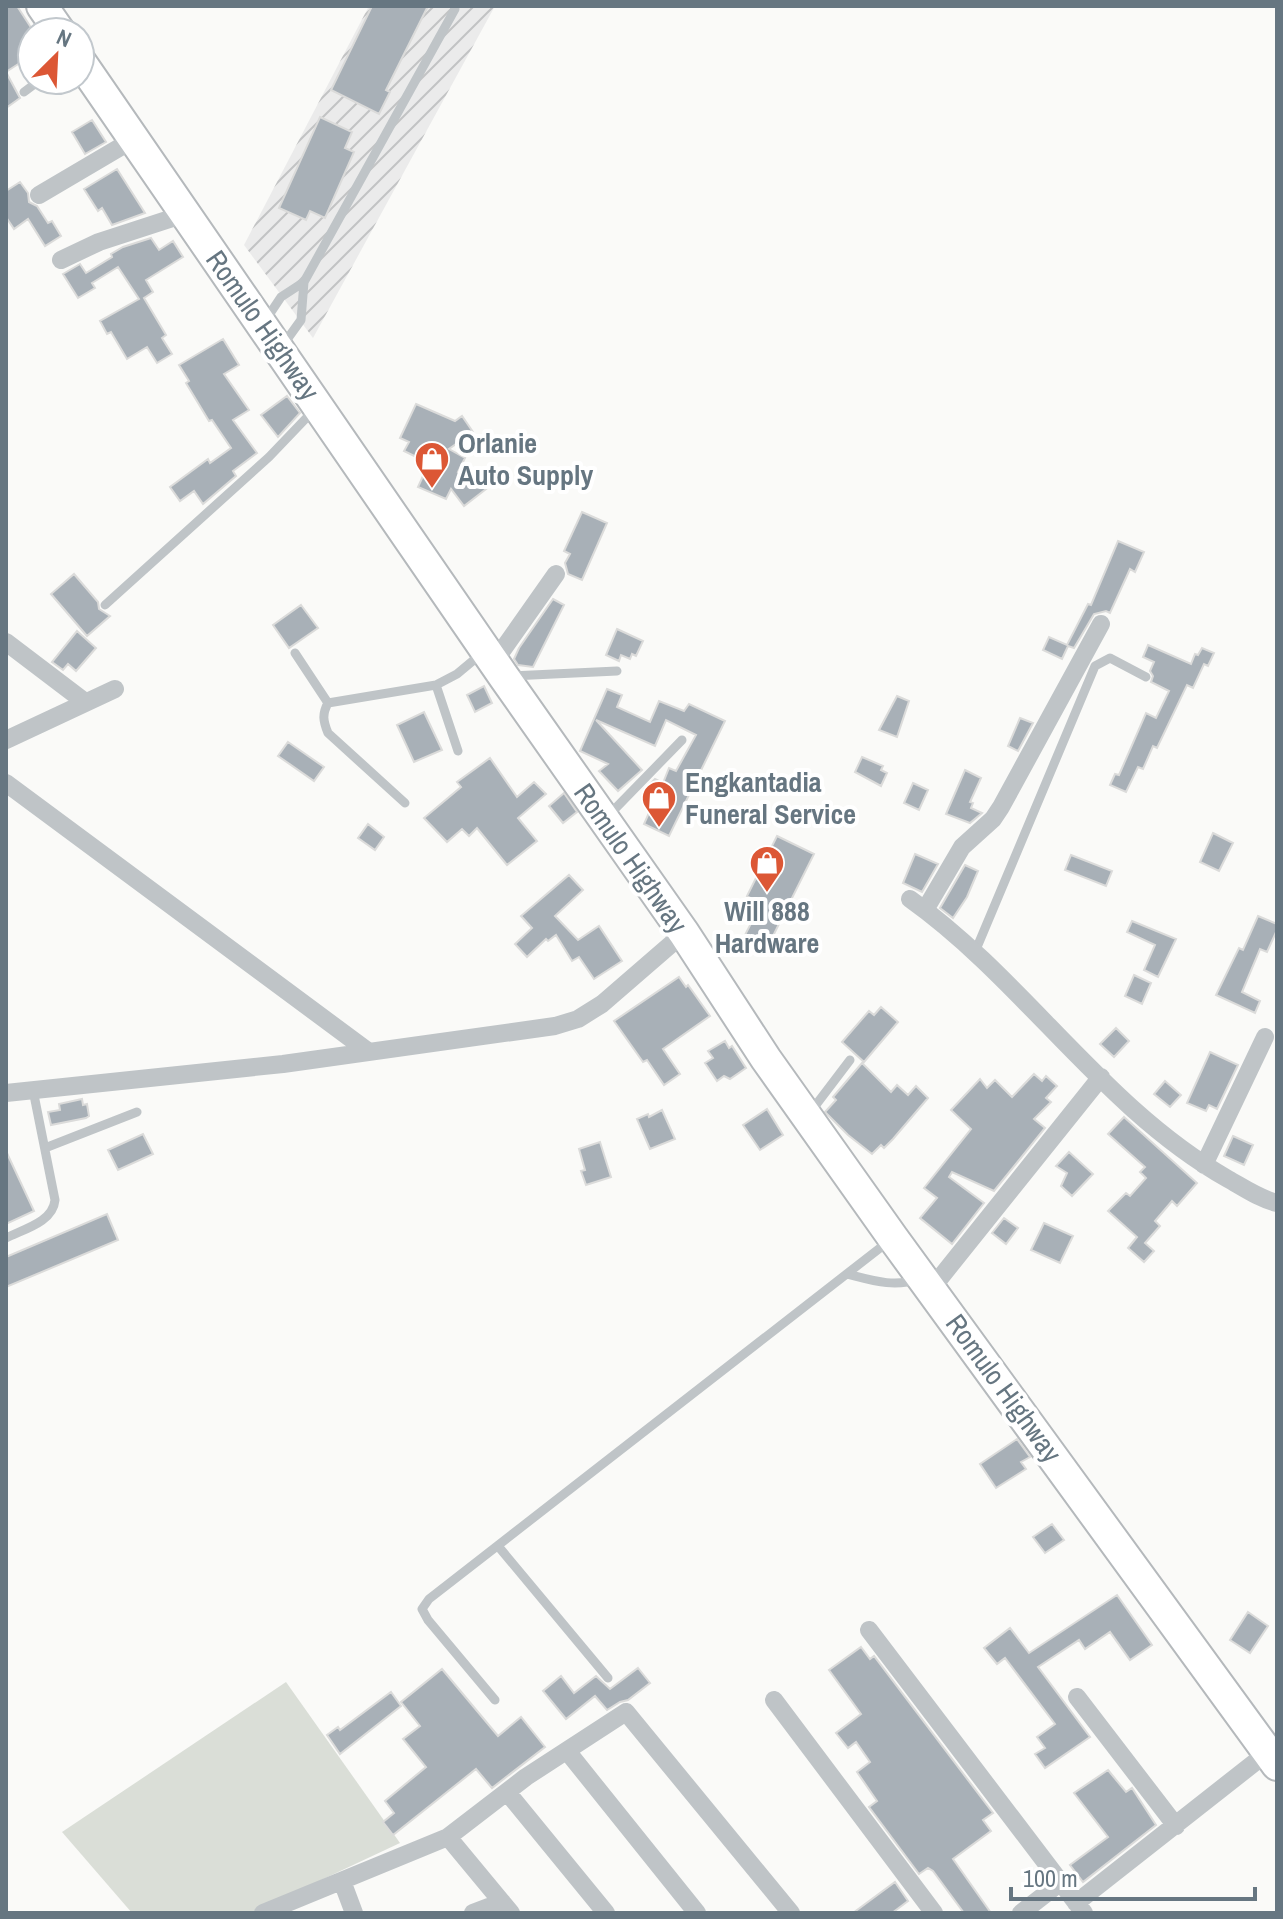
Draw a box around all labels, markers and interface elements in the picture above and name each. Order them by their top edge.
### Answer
north arrow [16,16,96,96]
text: N [52,21,76,54]
street label: Romulo Highway [197,243,329,408]
place label: Orlanie Auto Supply [458,424,593,494]
shop icon: Orlanie Auto Supply [413,440,451,490]
place label: Engkantadia Funeral Service [685,763,856,833]
street label: Romulo Highway [565,776,697,941]
shop icon: Engkantadia Funeral Service [640,779,678,829]
shop icon: Will 888 Hardware [748,844,786,894]
place label: Will 888 Hardware [715,892,819,962]
street label: Romulo Highway [937,1306,1071,1470]
scale bar [1011,1851,1255,1901]
text: 100 m [1023,1862,1078,1894]

